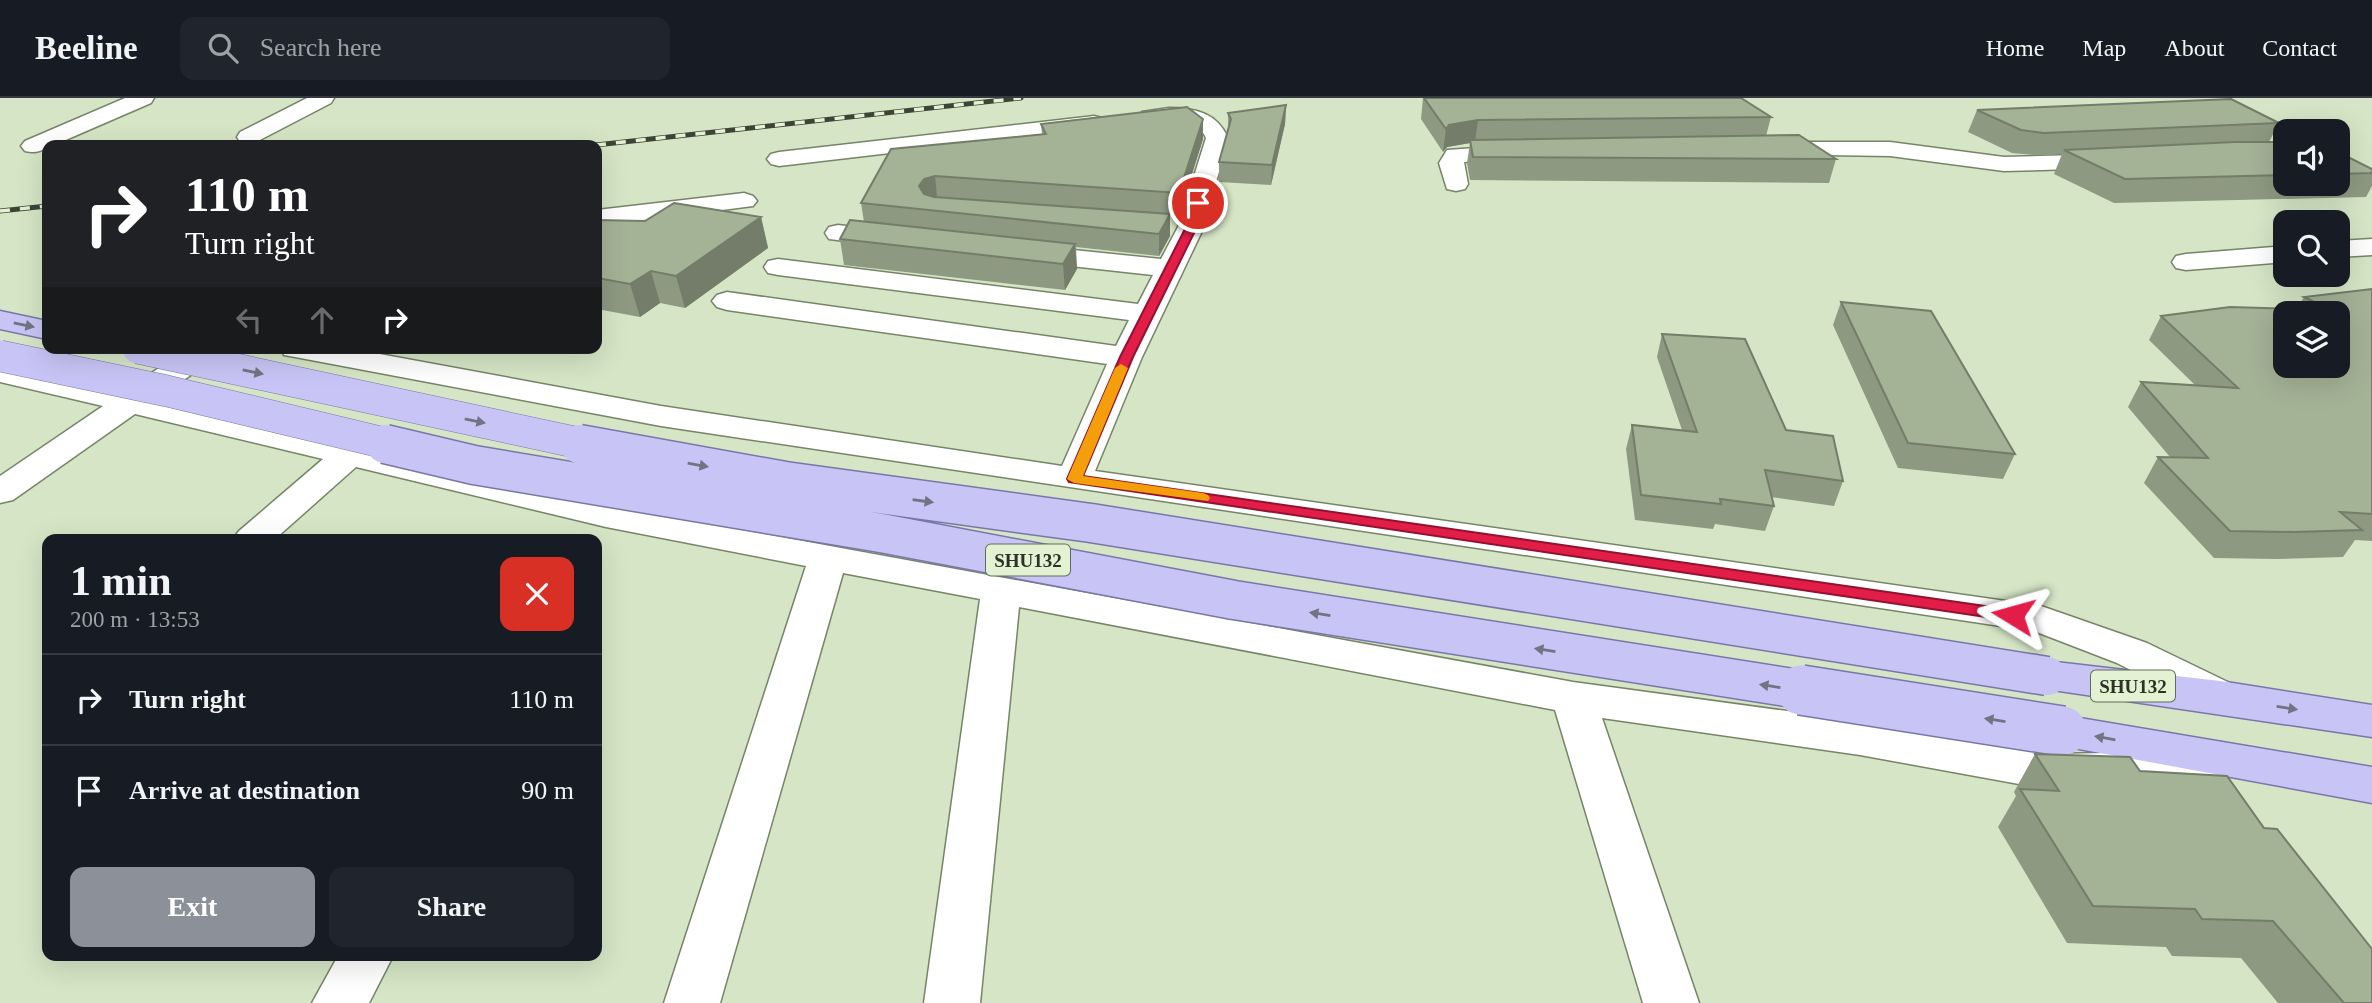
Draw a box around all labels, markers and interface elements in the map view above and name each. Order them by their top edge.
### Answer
search box [180,17,670,80]
icon: search [204,29,242,67]
text: Beeline [35,30,138,66]
text: Search here [260,33,382,62]
text: Home [1986,35,2044,61]
text: Map [2082,35,2126,61]
text: About [2164,35,2224,61]
text: Contact [2262,35,2337,61]
map controls [2273,119,2350,378]
button: sound [2273,119,2350,196]
text: 110 m [185,167,309,222]
icon: right [70,168,161,259]
pin [1168,173,1228,233]
icon: arrive [1179,184,1217,222]
button: search [2273,210,2350,287]
text: Turn right [185,225,315,261]
icon: left [230,301,268,339]
icon: ahead [303,301,341,339]
icon: right [376,301,414,339]
button: layers [2273,301,2350,378]
one-way arrow [13,319,35,330]
one-way arrow [242,366,264,377]
one-way arrow [464,415,486,426]
one-way arrow [687,460,709,471]
one-way arrow [912,496,934,507]
road number: SHU132 [986,544,1070,575]
button: close [500,557,574,631]
text: 1 min [70,558,172,604]
position arrow [1976,578,2050,652]
text: 200 m · 13:53 [70,607,200,632]
one-way arrow [1309,608,1331,619]
one-way arrow [1534,644,1556,655]
road number: SHU132 [2091,670,2175,702]
one-way arrow [1759,680,1781,691]
icon: right [70,681,108,719]
text: Turn right [129,685,246,714]
text: 110 m [509,685,574,714]
one-way arrow [2277,702,2299,713]
one-way arrow [1983,715,2005,726]
one-way arrow [2094,733,2116,744]
icon: arrive [70,772,108,810]
text: Arrive at destination [129,776,360,805]
text: 90 m [521,776,574,805]
button: Exit [70,867,315,947]
button: Share [329,867,574,947]

